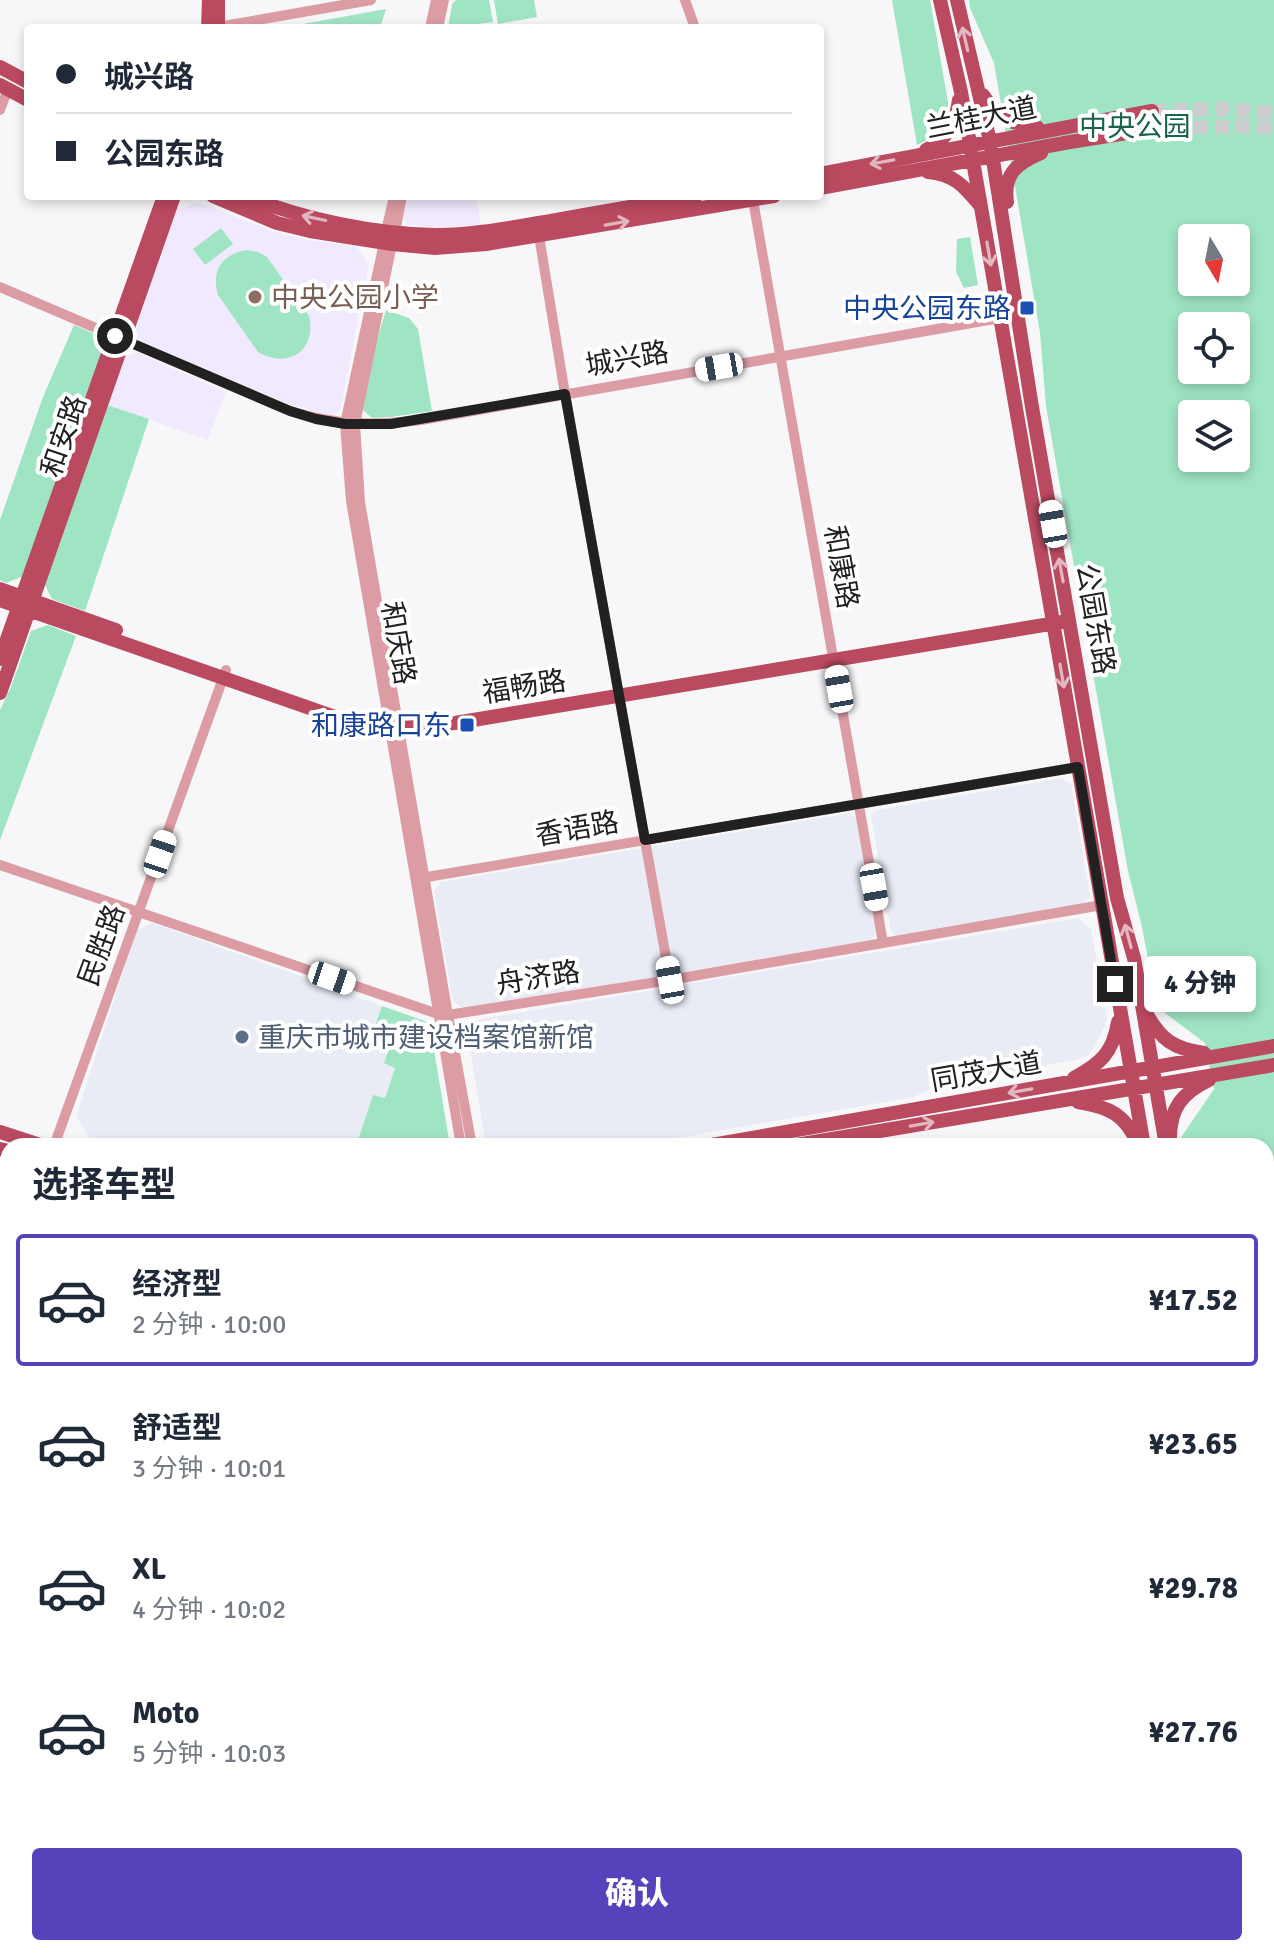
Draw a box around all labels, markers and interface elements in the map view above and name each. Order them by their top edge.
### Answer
one-way arrow [957,27,972,53]
text: 城兴路 [104,59,194,96]
street label: 兰桂大道 [923,91,1039,145]
park label: 中央公园 [1079,110,1191,144]
text: 公园东路 [104,136,224,173]
one-way arrow [870,156,896,171]
one-way arrow [302,210,328,225]
one-way arrow [604,214,629,229]
north arrow [1178,224,1250,296]
map controls [1178,224,1250,472]
one-way arrow [982,241,997,267]
place label: 中央公园小学 [271,281,439,315]
marker: 中央公园小学 [246,288,264,306]
place label: 中央公园东路 [843,292,1011,326]
marker: 中央公园东路 [1018,299,1036,317]
button: locate [1178,312,1250,384]
route start [97,318,133,354]
street label: 城兴路 [583,335,671,383]
car [693,351,745,383]
street label: 和安路 [34,391,94,482]
button: layers [1178,400,1250,472]
car [1037,498,1069,550]
street label: 和康路 [817,523,865,611]
one-way arrow [1053,558,1068,584]
street label: 公园东路 [1069,561,1121,677]
street label: 和庆路 [374,599,422,687]
car [823,663,855,715]
one-way arrow [1056,663,1071,688]
street label: 福畅路 [480,664,568,710]
place label: 和康路口东 [311,709,451,743]
marker: 和康路口东 [458,716,476,734]
street label: 香语路 [533,805,621,853]
car [141,827,179,881]
car [858,861,890,913]
street label: 民胜路 [72,900,132,991]
one-way arrow [1119,924,1134,950]
car [654,954,686,1006]
street label: 舟济路 [494,955,582,1001]
callout: 4 分钟 [1143,956,1255,1012]
car [305,959,359,997]
route end [1097,966,1133,1002]
text: 4 分钟 [1164,968,1236,1000]
place label: 重庆市城市建设档案馆新馆 [258,1021,594,1055]
marker: 重庆市城市建设档案馆新馆 [233,1028,251,1046]
street label: 同茂大道 [928,1046,1044,1098]
one-way arrow [1008,1085,1033,1100]
one-way arrow [909,1115,935,1130]
text: 选择车型 [32,1163,176,1208]
icon: car [36,1264,108,1336]
text: 经济型 [132,1266,222,1303]
text: ¥17.52 [1148,1282,1238,1319]
text: 2 分钟 · 10:00 [132,1309,286,1341]
icon: car [36,1408,108,1480]
text: 舒适型 [132,1410,222,1447]
text: ¥23.65 [1148,1426,1238,1463]
text: 3 分钟 · 10:01 [132,1453,286,1485]
text: XL [132,1551,166,1588]
icon: car [36,1552,108,1624]
text: ¥29.78 [1148,1570,1238,1607]
text: 4 分钟 · 10:02 [132,1594,286,1626]
text: Moto [132,1695,199,1732]
icon: car [36,1696,108,1768]
text: ¥27.76 [1148,1714,1238,1751]
text: 5 分钟 · 10:03 [132,1738,286,1770]
button: 确认 [32,1848,1242,1940]

